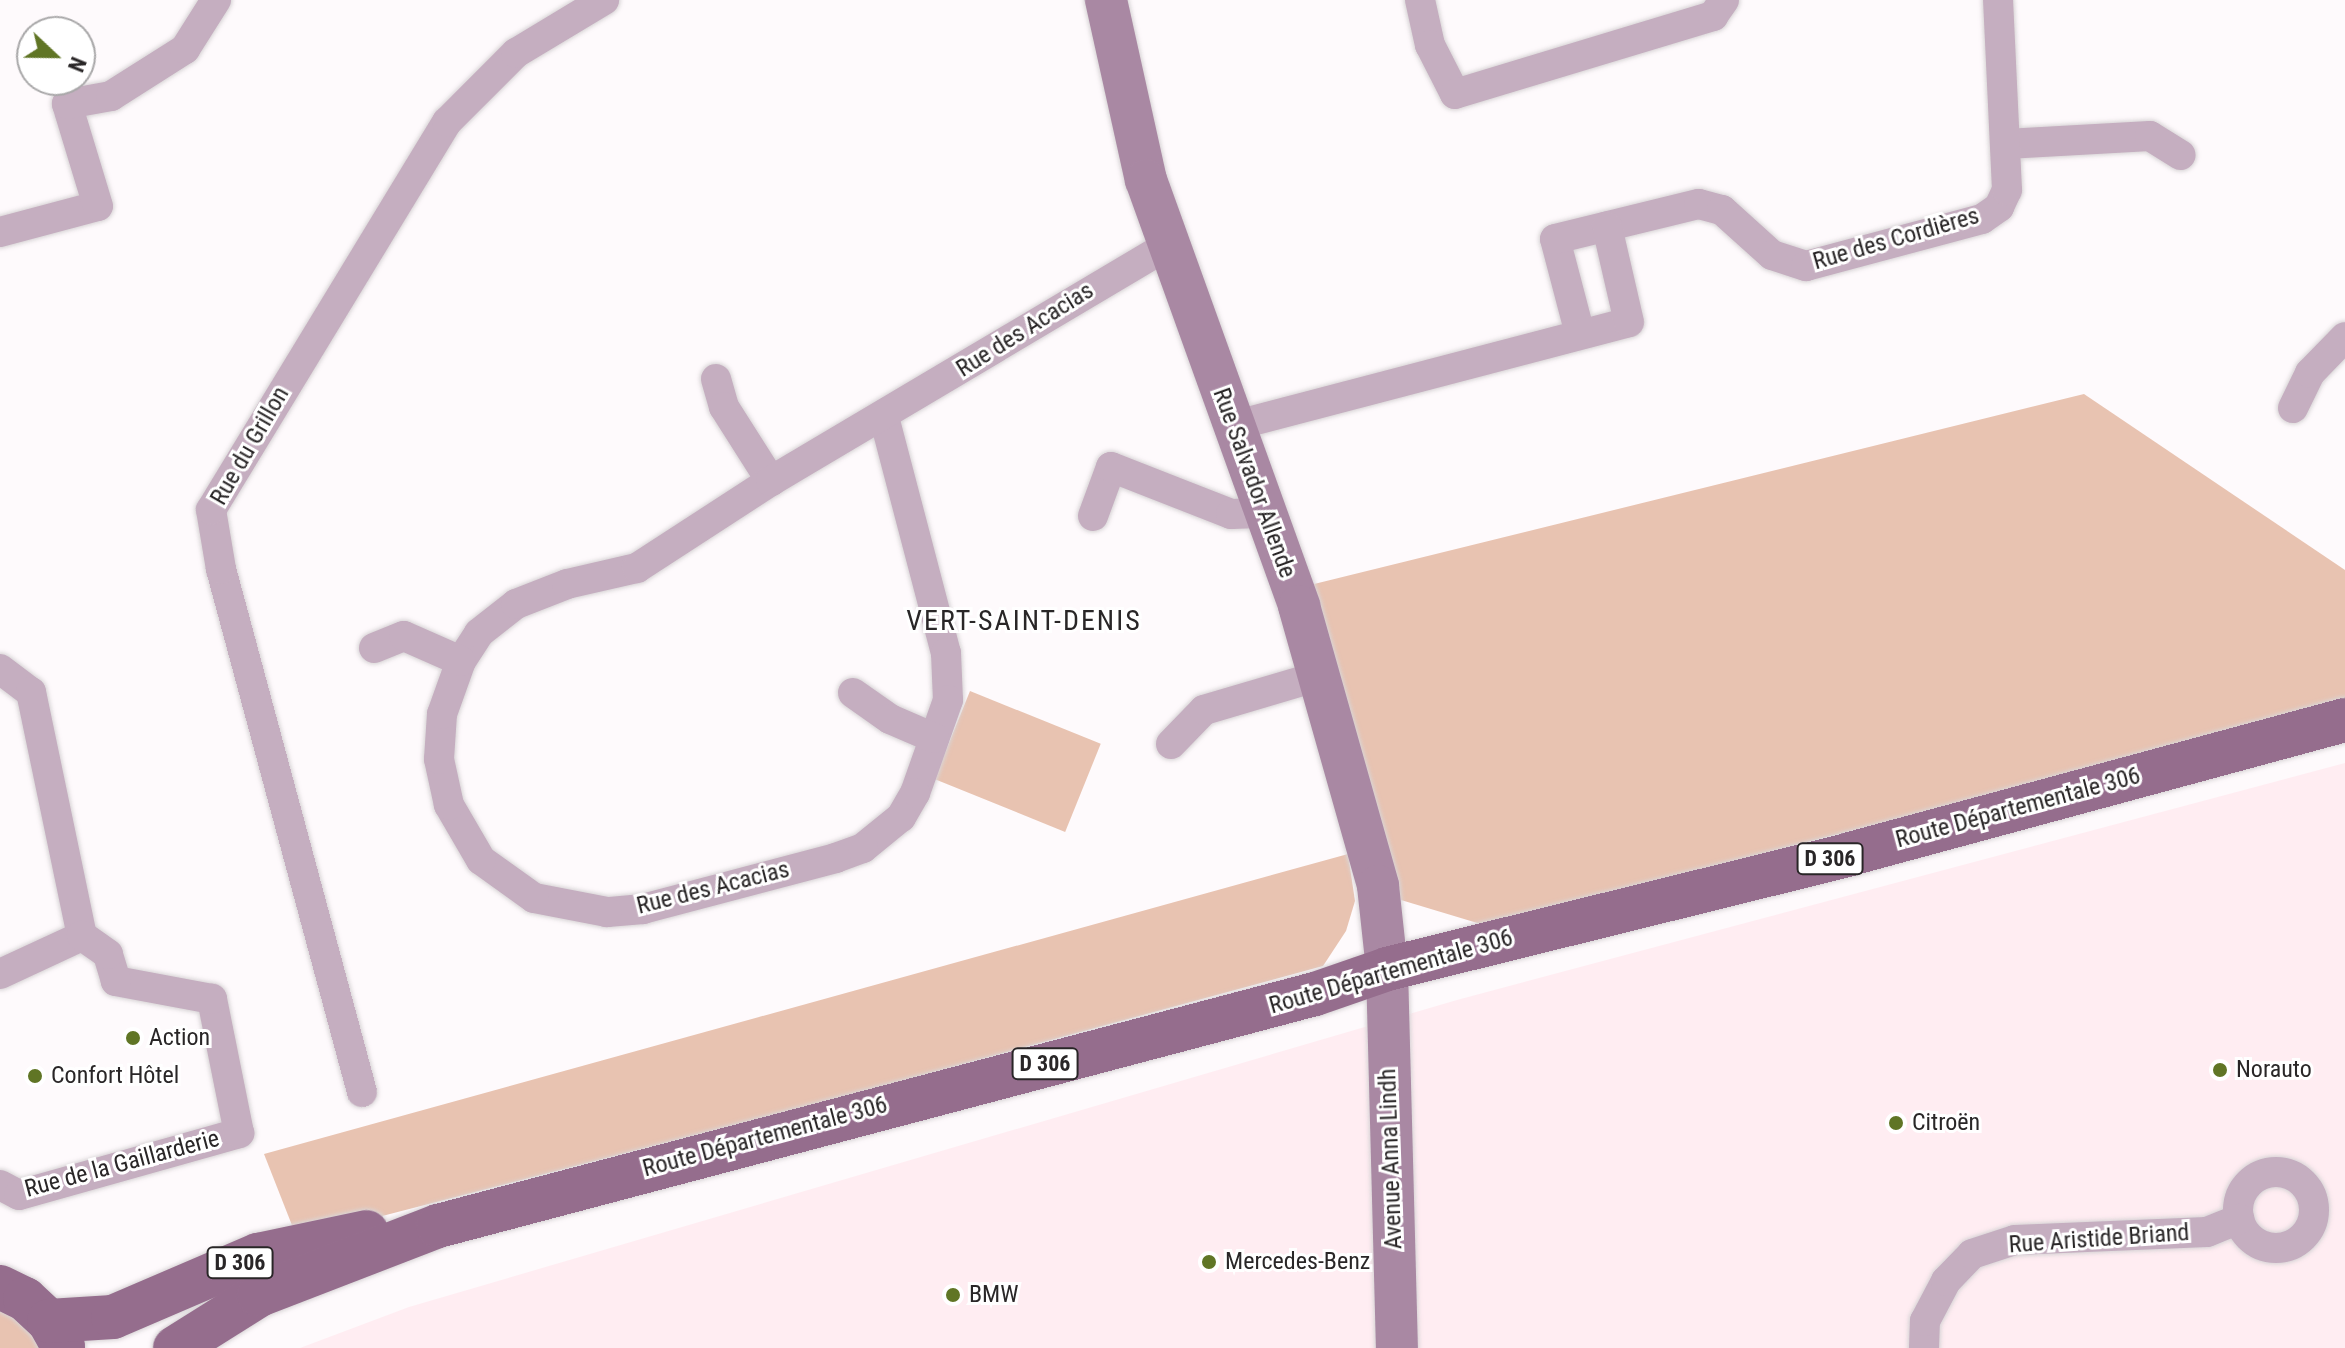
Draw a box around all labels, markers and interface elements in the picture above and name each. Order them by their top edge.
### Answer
north arrow [16,16,96,96]
text: N [63,53,91,75]
street label: Rue des Cordières [1810,202,1982,276]
street label: Rue des Acacias [951,276,1099,384]
street label: Rue du Grillon [205,382,295,510]
street label: Rue Salvador Allende [1206,384,1302,582]
district label: VERT-SAINT-DENIS [906,604,1142,638]
street label: Route Départementale 306 [1893,761,2143,855]
road number: D 306 [1796,841,1864,877]
street label: Rue des Acacias [634,855,792,921]
street label: Route Départementale 306 [1266,923,1516,1021]
place label: Action [149,1024,210,1052]
marker: Action [124,1029,142,1047]
road number: D 306 [1011,1046,1079,1082]
place label: Norauto [2236,1056,2312,1084]
marker: Norauto [2211,1061,2229,1079]
place label: Confort Hôtel [51,1062,179,1090]
marker: Confort Hôtel [26,1067,44,1085]
street label: Avenue Anna Lindh [1373,1068,1409,1250]
street label: Route Départementale 306 [640,1090,890,1184]
place label: Citroën [1912,1109,1980,1137]
marker: Citroën [1887,1114,1905,1132]
street label: Rue de la Gaillarderie [22,1124,222,1204]
street label: Rue Aristide Briand [2008,1218,2190,1260]
road number: D 306 [206,1245,274,1281]
place label: Mercedes-Benz [1225,1248,1370,1276]
marker: Mercedes-Benz [1200,1253,1218,1271]
place label: BMW [969,1281,1019,1309]
marker: BMW [944,1286,962,1304]

